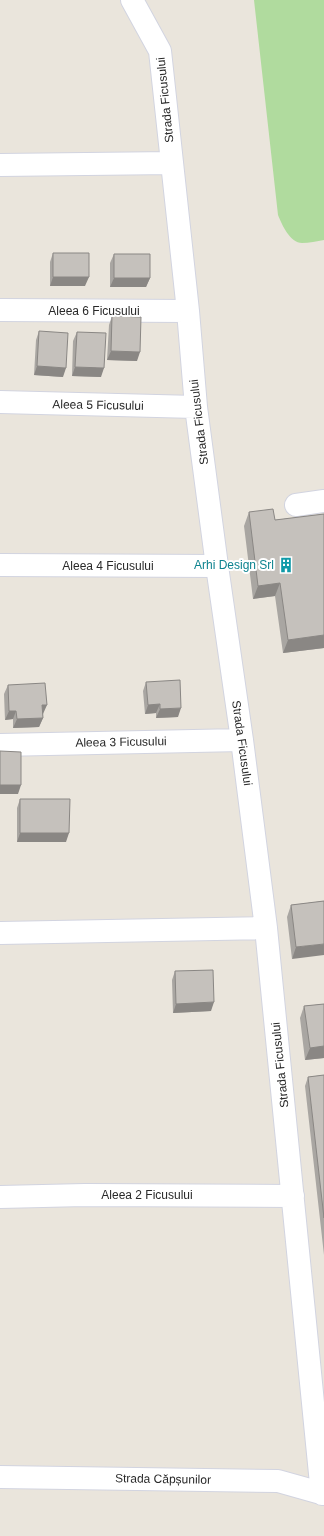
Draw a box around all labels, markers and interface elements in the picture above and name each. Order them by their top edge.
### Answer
street label: Strada Ficusului [154,56,176,144]
street label: Aleea 6 Ficusului [48,304,140,318]
street label: Strada Ficusului [187,378,211,466]
street label: Aleea 5 Ficusului [52,397,144,413]
building icon: Arhi Design Srl [277,556,295,574]
place label: Arhi Design Srl [194,558,274,572]
street label: Aleea 4 Ficusului [62,559,154,573]
street label: Strada Ficusului [229,699,255,787]
street label: Aleea 3 Ficusului [75,734,167,750]
street label: Strada Ficusului [269,1021,291,1109]
street label: Aleea 2 Ficusului [101,1188,193,1202]
street label: Strada Căpșunilor [115,1471,211,1487]

